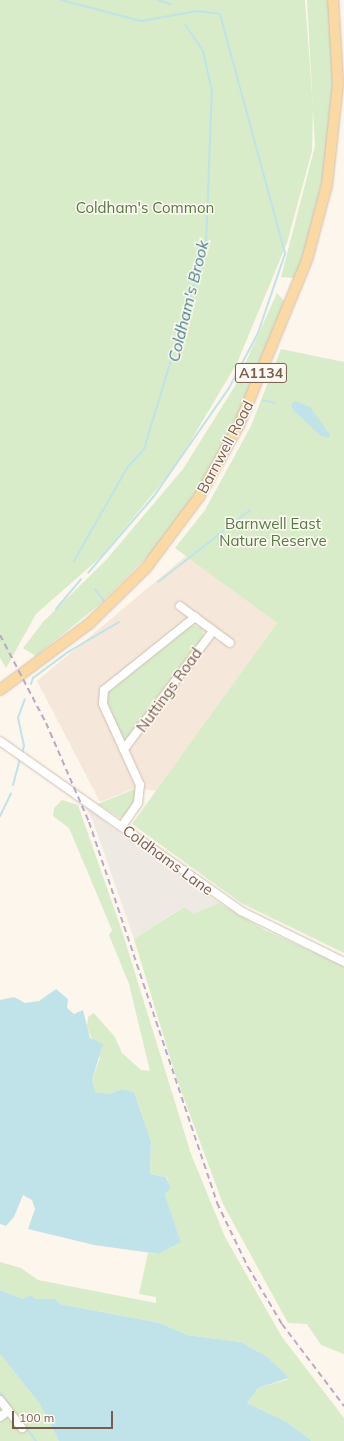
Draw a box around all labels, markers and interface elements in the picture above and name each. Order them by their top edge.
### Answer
park label: Coldham's Common [76,199,214,217]
water label: Coldham's Brook [164,238,212,364]
road number: A1134 [234,361,288,385]
street label: Barnwell Road [193,398,257,496]
park label: Barnwell East Nature Reserve [219,514,327,549]
street label: Nuttings Road [132,644,206,736]
street label: Coldhams Lane [119,821,217,899]
scale bar [14,1403,115,1429]
text: 100 m [19,1410,54,1425]

